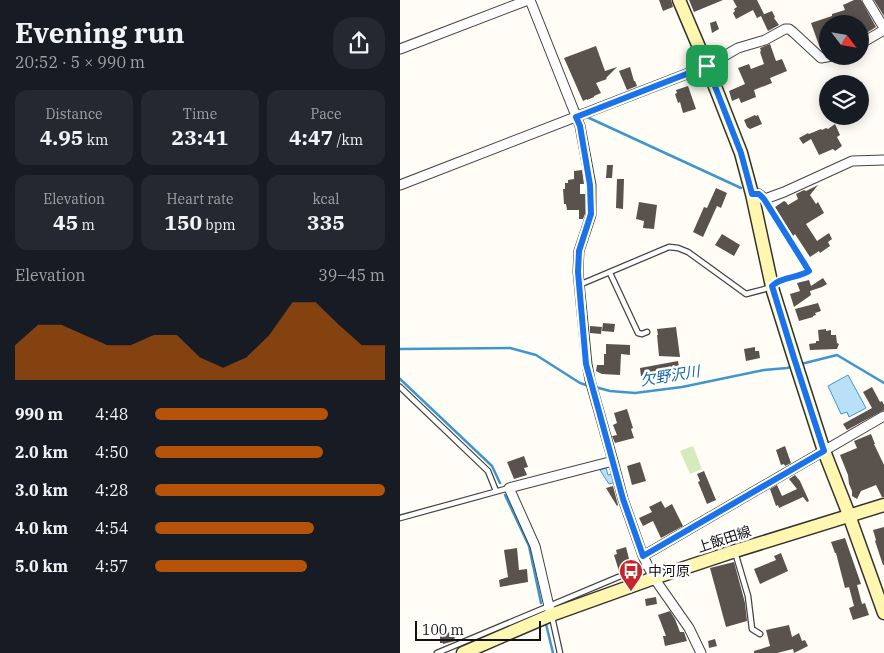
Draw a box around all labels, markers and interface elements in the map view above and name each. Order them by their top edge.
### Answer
text: Evening run [15,14,184,51]
north arrow [819,15,869,65]
map controls [819,15,869,125]
button: share [333,17,385,69]
pin [686,45,728,87]
text: 20:52 · 5 × 990 m [15,52,145,72]
icon: arrive [693,52,721,80]
button: layers [819,75,869,125]
text: Distance [45,105,103,123]
text: Time [183,105,217,123]
text: Pace [311,105,341,123]
text: 4.95 [40,123,83,151]
text: 23:41 [172,123,228,151]
text: 4:47 [289,123,333,151]
text: km [83,131,108,149]
text: /km [333,131,363,149]
text: Elevation [43,190,105,208]
text: Heart rate [167,190,234,208]
text: kcal [313,190,340,208]
text: 45 [53,208,78,236]
text: 150 [164,208,202,236]
text: 335 [307,208,345,236]
text: m [78,216,95,234]
text: bpm [202,216,236,234]
text: Elevation [15,265,85,285]
text: 39–45 m [318,265,385,285]
water label: 欠野沢川 [639,361,703,390]
text: 990 m [15,404,63,424]
text: 4:48 [95,404,128,424]
text: 2.0 km [15,442,68,462]
text: 4:50 [95,442,128,462]
text: 3.0 km [15,480,68,500]
text: 4:28 [95,480,128,500]
text: 4.0 km [15,518,68,538]
text: 4:54 [95,518,128,538]
street label: 上飯田線 [695,522,753,556]
text: 5.0 km [15,556,68,576]
text: 4:57 [95,556,128,576]
bus stop icon: 中河原 [618,558,644,592]
place label: 中河原 [648,562,690,580]
scale bar [415,618,541,641]
text: 100 m [422,621,464,639]

